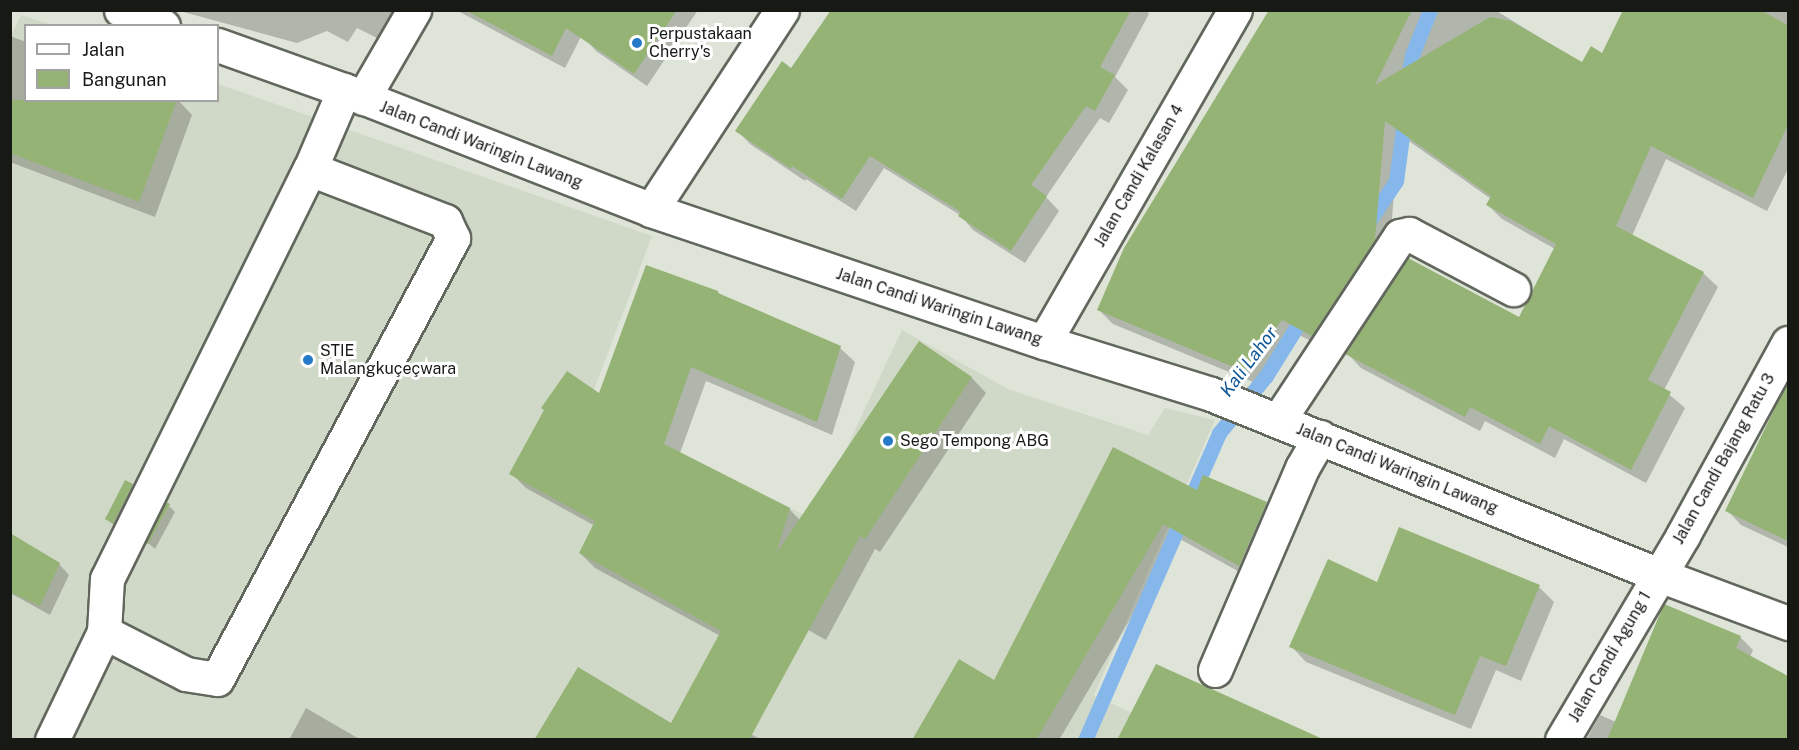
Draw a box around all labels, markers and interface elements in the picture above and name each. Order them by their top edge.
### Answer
legend [24,24,219,102]
place label: Perpustakaan Cherry's [649,24,752,62]
marker: Perpustakaan Cherry's [630,36,644,50]
text: Jalan [82,39,125,60]
text: Bangunan [82,69,167,90]
street label: Jalan Candi Waringin Lawang [377,97,585,193]
street label: Jalan Candi Kalasan 4 [1090,101,1188,251]
street label: Jalan Candi Waringin Lawang [833,264,1045,350]
water label: Kali Lahor [1216,323,1282,401]
place label: STIE Malangkuçeçwara [320,341,456,379]
marker: STIE Malangkuçeçwara [301,353,315,367]
street label: Jalan Candi Bajang Ratu 3 [1669,370,1779,548]
street label: Jalan Candi Waringin Lawang [1293,420,1501,518]
place label: Sego Tempong ABG [900,431,1049,451]
marker: Sego Tempong ABG [881,434,895,448]
street label: Jalan Candi Agung 1 [1565,588,1655,726]

